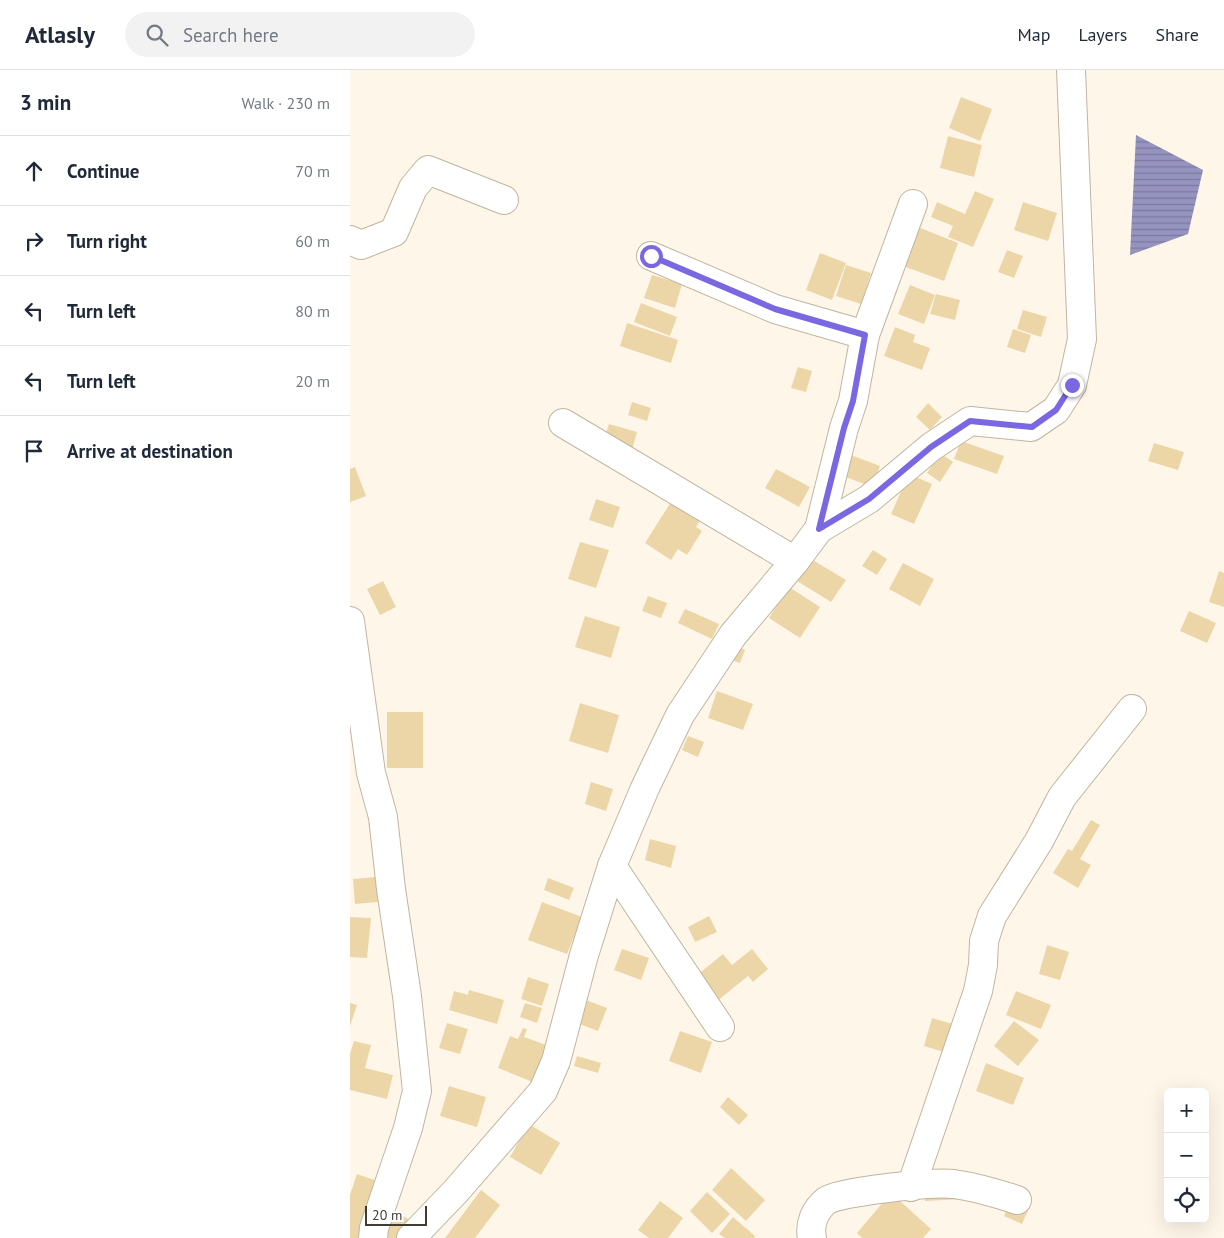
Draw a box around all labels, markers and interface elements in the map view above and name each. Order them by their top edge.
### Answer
search box [125,12,475,57]
text: Atlasly [25,19,95,50]
icon: search [143,21,171,49]
text: Search here [183,23,279,47]
text: Map [1018,23,1050,46]
text: Layers [1078,23,1127,46]
text: Share [1155,23,1199,46]
text: 3 min [20,89,71,116]
text: Walk · 230 m [241,93,330,113]
icon: ahead [20,157,48,185]
text: Continue [67,159,139,183]
text: 70 m [295,161,330,181]
icon: right [20,227,48,255]
text: Turn right [67,229,147,253]
text: 60 m [295,231,330,251]
route start [640,245,663,268]
icon: left [20,297,48,325]
text: Turn left [67,299,136,323]
text: 80 m [295,301,330,321]
icon: left [20,367,48,395]
text: Turn left [67,369,136,393]
text: 20 m [295,371,330,391]
route end [1061,374,1084,397]
icon: arrive [20,437,48,465]
text: Arrive at destination [67,439,233,463]
map controls [1164,1088,1209,1223]
button: + [1164,1088,1209,1133]
button: − [1164,1133,1209,1178]
button: locate [1164,1178,1209,1223]
scale bar [365,1203,428,1226]
text: 20 m [372,1206,402,1224]

